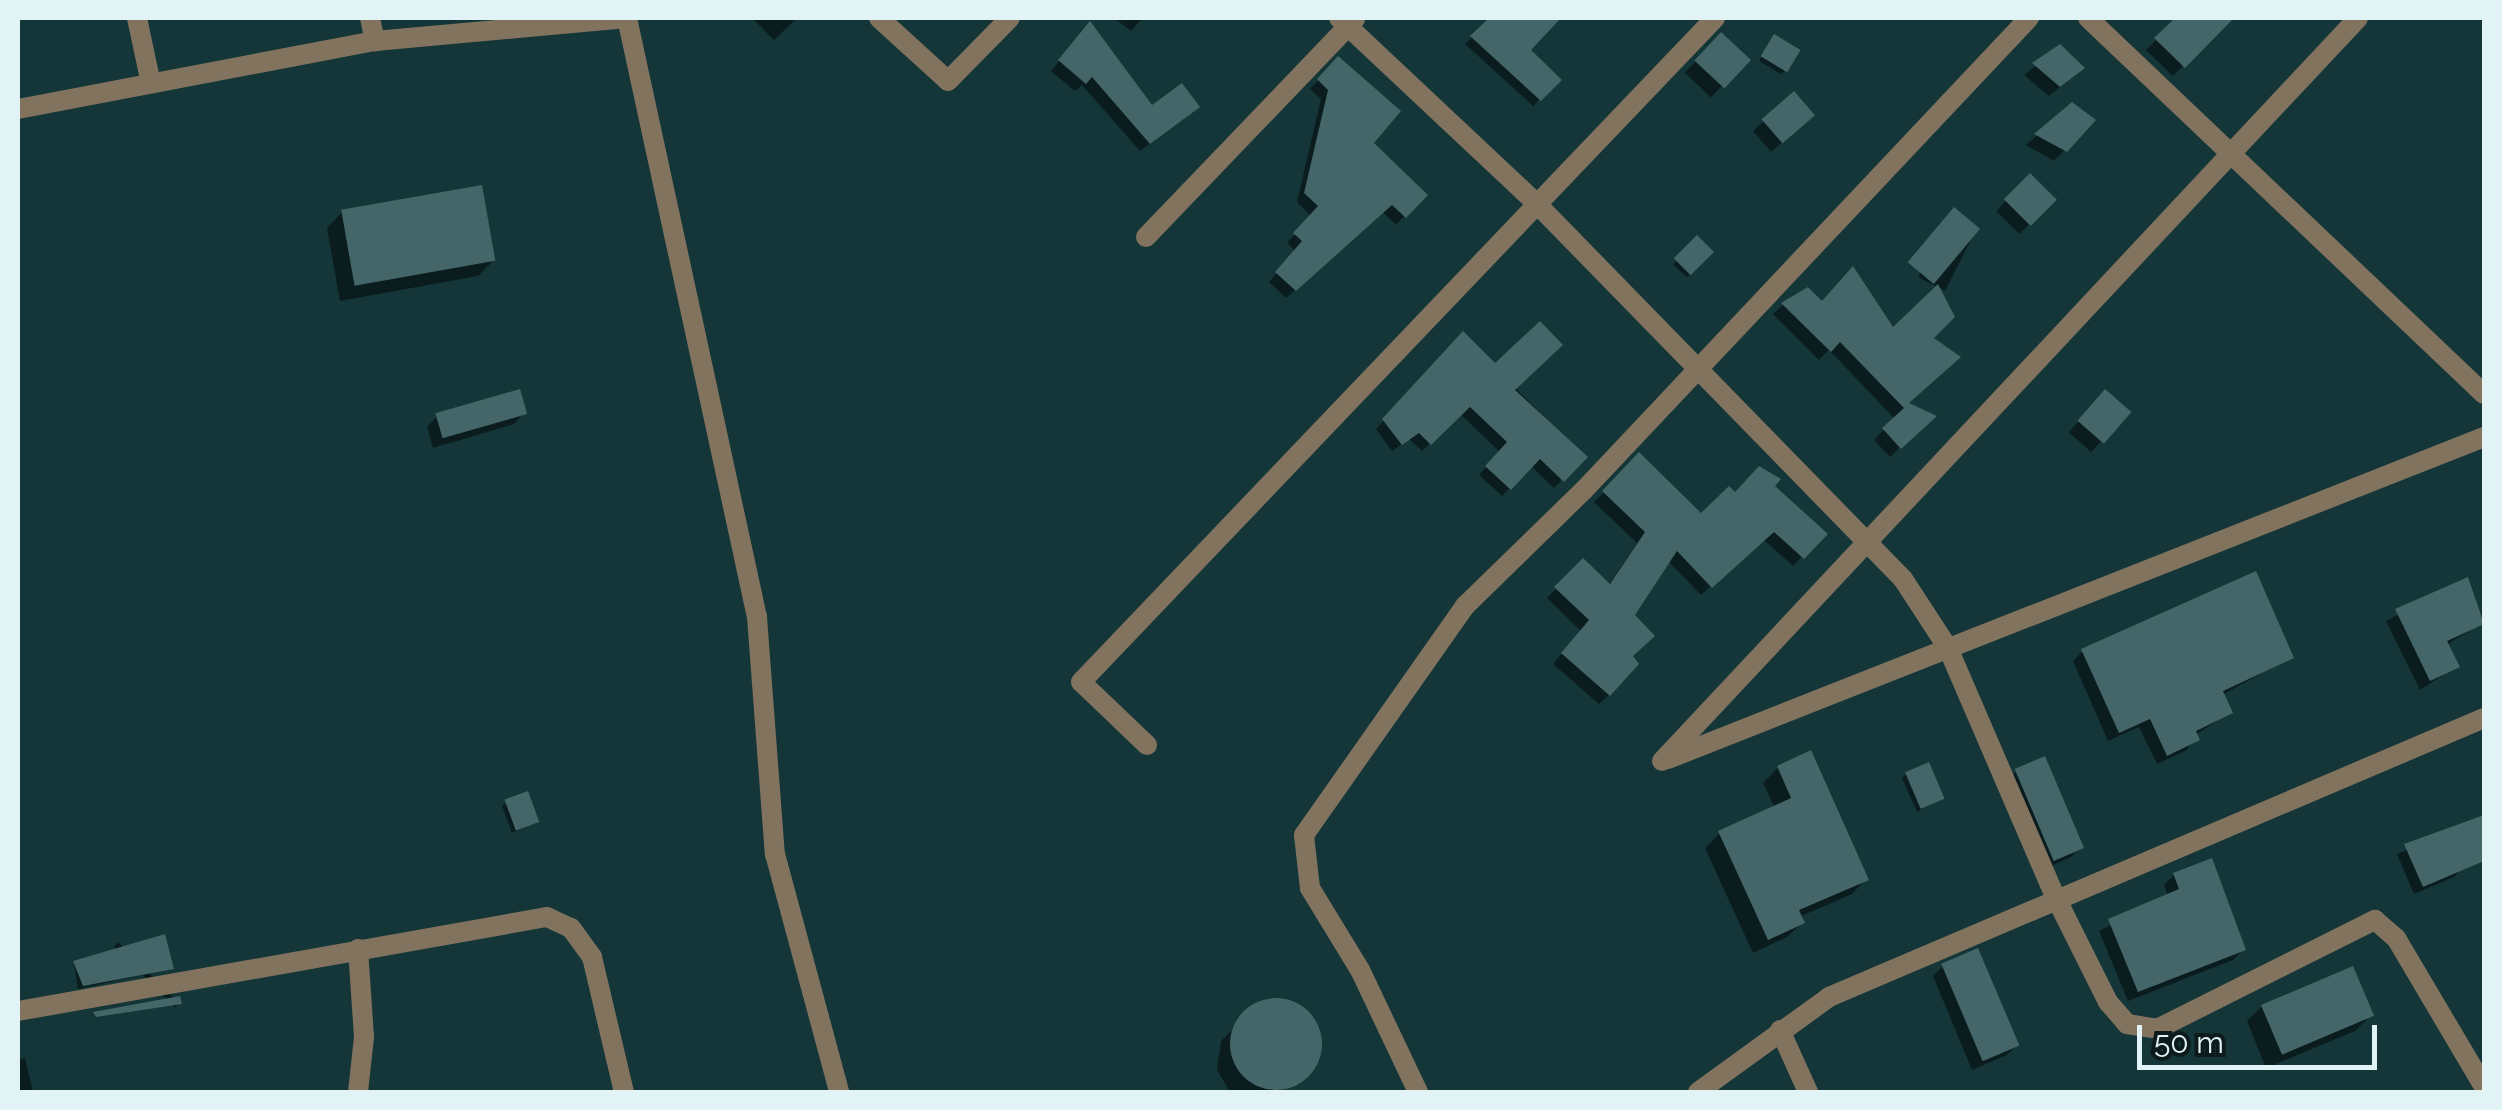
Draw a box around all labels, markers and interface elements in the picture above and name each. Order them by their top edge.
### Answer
scale bar [2142,1005,2382,1067]
text: 50 m [2154,1025,2224,1060]

